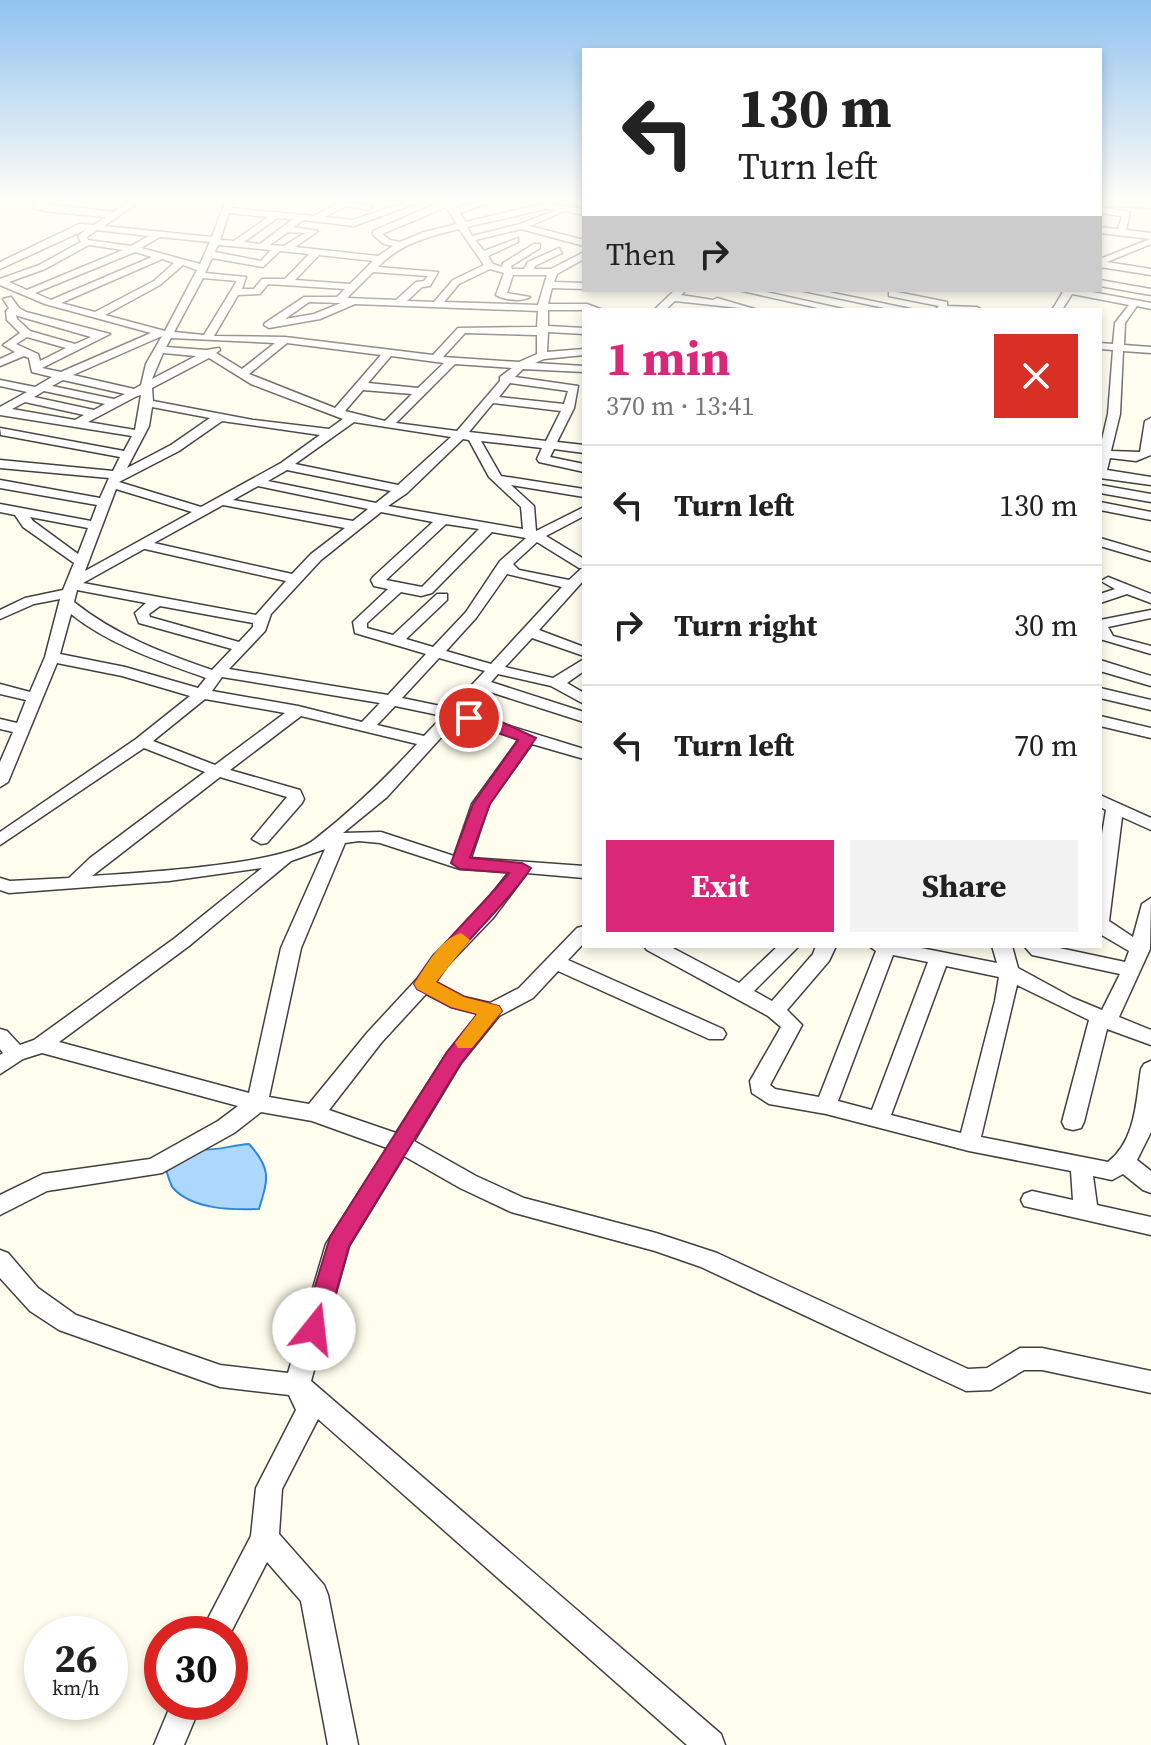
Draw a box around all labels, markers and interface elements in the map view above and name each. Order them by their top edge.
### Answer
text: 130 m [738,69,892,146]
icon: left [606,80,710,184]
text: Turn left [738,142,877,191]
icon: right [692,232,736,276]
text: Then [606,234,676,275]
text: 1 min [606,325,731,391]
button: close [994,334,1078,418]
text: 370 m · 13:41 [606,388,754,424]
icon: left [606,483,650,527]
text: Turn left [674,485,794,526]
text: 130 m [999,485,1078,526]
icon: right [606,603,650,647]
text: Turn right [674,605,817,646]
text: 30 m [1014,605,1078,646]
pin [435,684,503,752]
icon: arrive [447,696,491,740]
icon: left [606,723,650,767]
text: Turn left [674,725,794,766]
text: 70 m [1014,725,1078,766]
button: Exit [606,840,834,932]
button: Share [850,840,1078,932]
position arrow [272,1287,356,1371]
speed limit sign: 30 [144,1616,248,1720]
text: 26 [54,1631,98,1685]
text: km/h [52,1674,100,1702]

